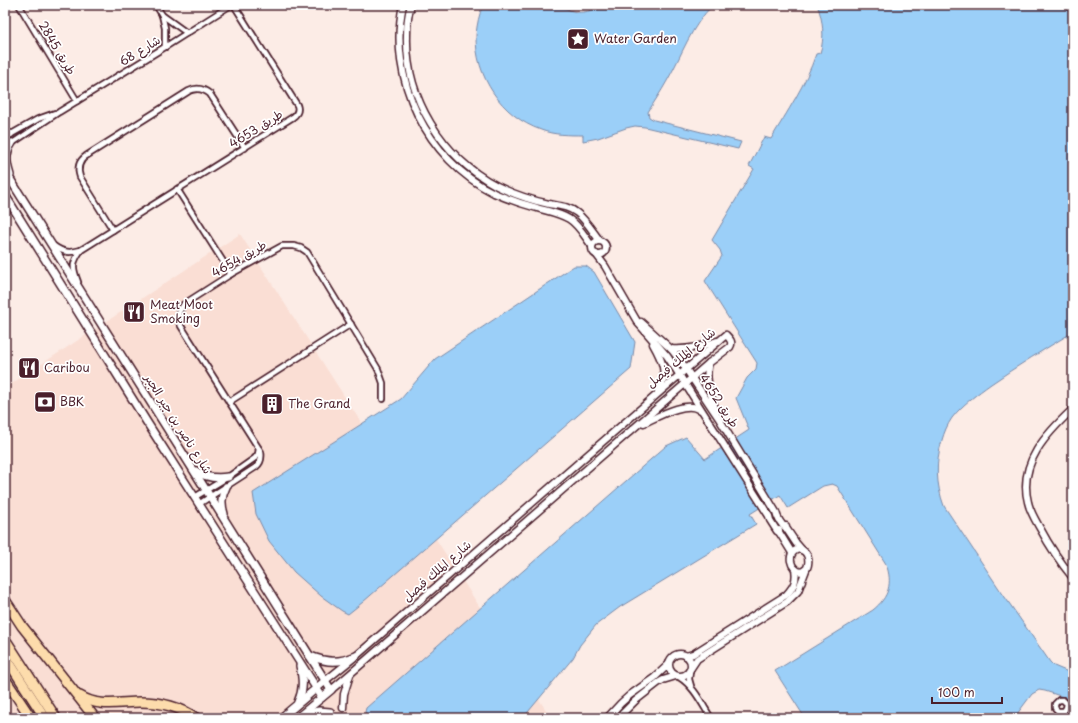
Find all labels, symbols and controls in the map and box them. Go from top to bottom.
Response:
street label: طريق 2845 [35,17,81,78]
place icon: Water Garden [565,26,591,52]
place label: Water Garden [594,29,677,47]
street label: شارع 68 [115,30,164,71]
street label: طريق 4653 [225,104,286,152]
street label: طريق 4654 [208,235,269,281]
place label: Meat Moot Smoking [150,295,213,327]
restaurant icon: Meat Moot Smoking [121,299,147,325]
street label: شارع الملك فيصل [642,323,720,392]
restaurant icon: Caribou [16,355,42,381]
place label: Caribou [44,358,90,376]
street label: شارع ناصر بن جبر الجبر [139,369,217,478]
street label: طريق 4652 [696,370,744,431]
bank icon: BBK [32,389,58,415]
building icon: The Grand [259,391,285,417]
place label: BBK [60,392,84,410]
place label: The Grand [288,394,351,412]
street label: شارع الملك فيصل [398,535,475,606]
scale bar [932,679,1002,705]
text: 100 m [938,683,975,701]

